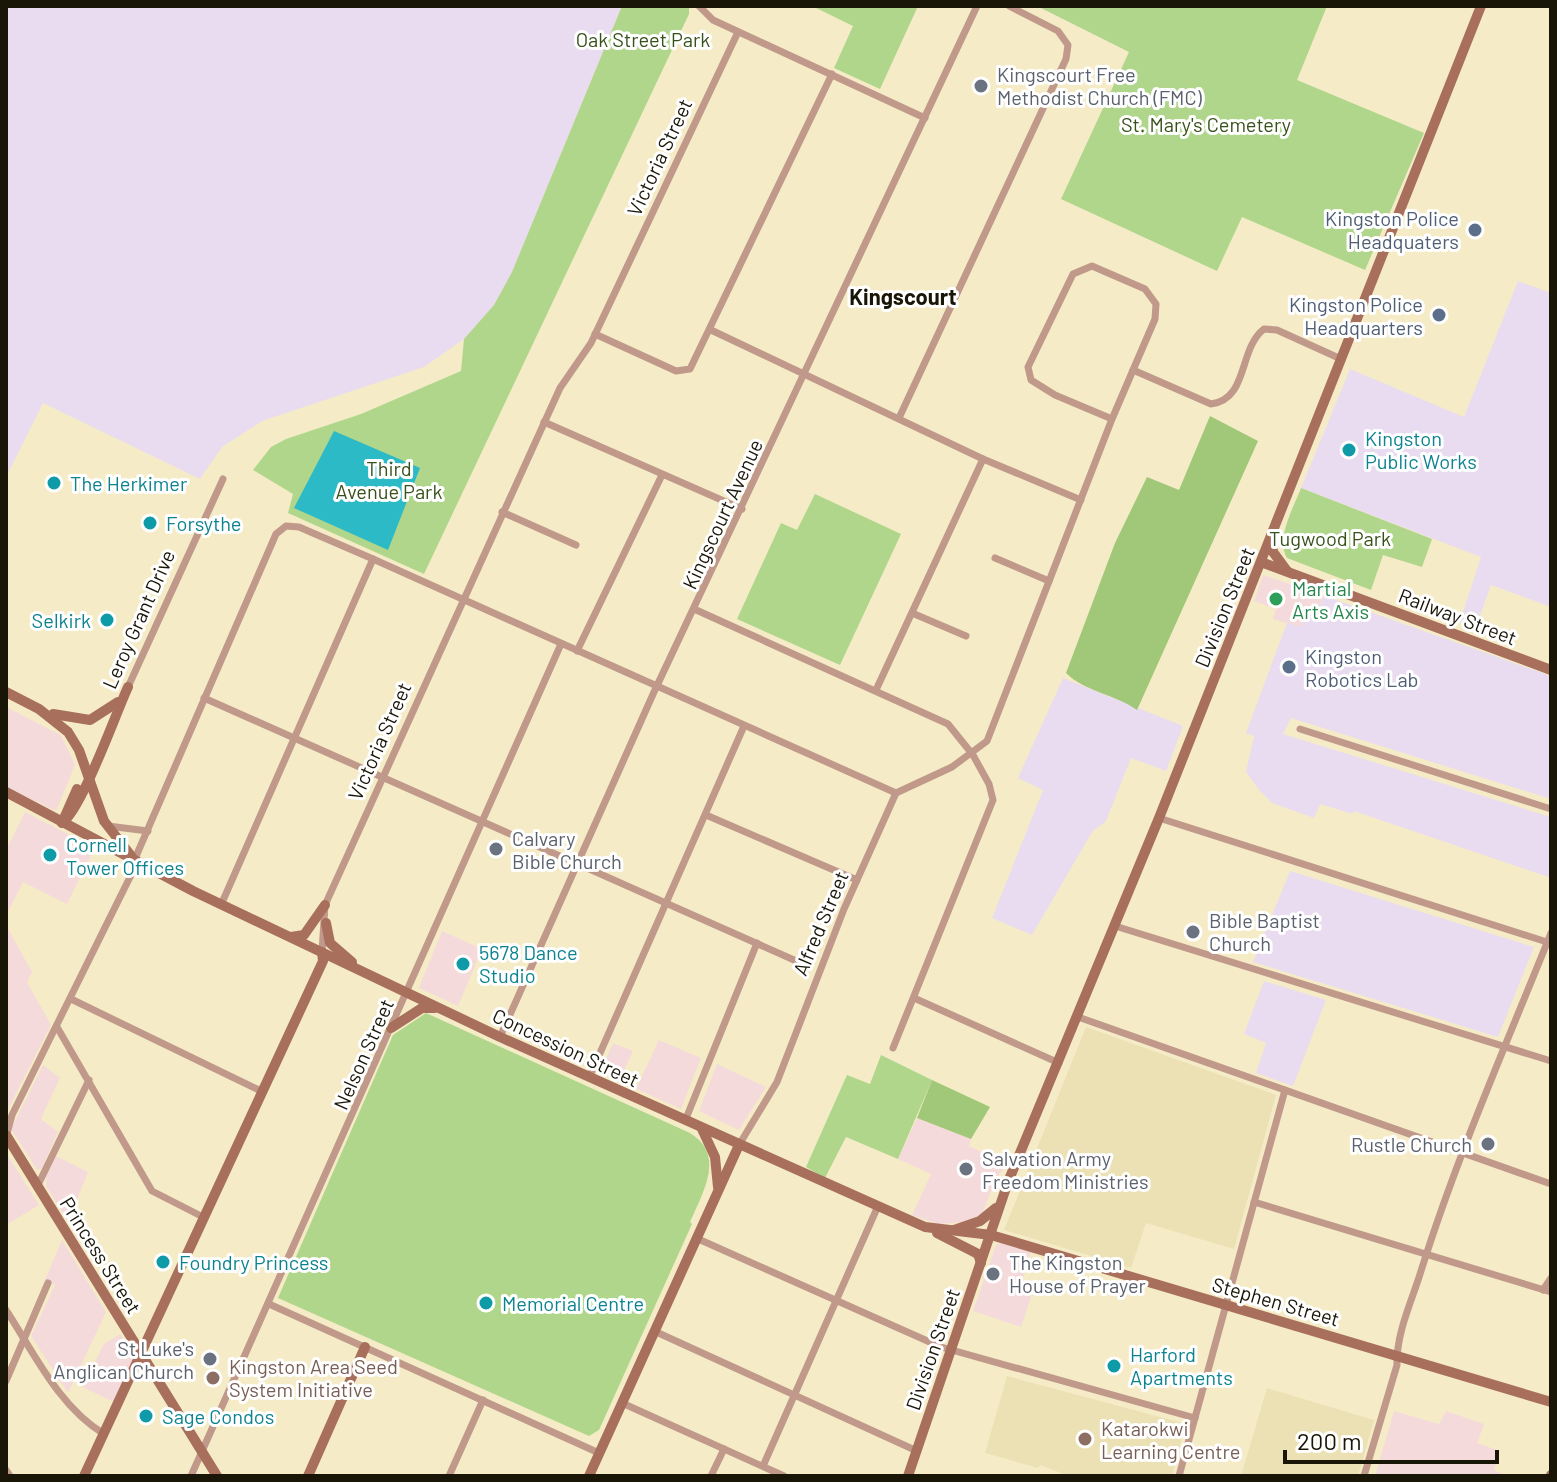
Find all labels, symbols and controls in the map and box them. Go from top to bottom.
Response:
park label: Oak Street Park [576,27,710,51]
place label: Kingscourt Free Methodist Church (FMC) [997,62,1203,109]
marker: Kingscourt Free Methodist Church (FMC) [972,77,990,95]
street label: Victoria Street [621,95,697,219]
park label: St. Mary's Cemetery [1121,112,1291,136]
place label: Kingston Police Headquaters [1325,206,1459,253]
marker: Kingston Police Headquaters [1466,221,1484,239]
district label: Kingscourt [849,283,957,309]
place label: Kingston Police Headquarters [1289,292,1423,339]
marker: Kingston Police Headquarters [1430,306,1448,324]
place label: Kingston Public Works [1365,426,1477,473]
street label: Kingscourt Avenue [677,435,767,593]
marker: Kingston Public Works [1340,441,1358,459]
park label: Third Avenue Park [336,456,442,503]
place label: The Herkimer [70,471,187,495]
marker: The Herkimer [45,474,63,492]
place label: Forsythe [166,511,241,535]
marker: Forsythe [141,514,159,532]
park label: Tugwood Park [1269,526,1391,550]
street label: Division Street [1189,544,1259,670]
street label: Leroy Grant Drive [97,546,179,692]
place label: Martial Arts Axis [1292,576,1369,623]
street label: Railway Street [1396,583,1520,649]
marker: Martial Arts Axis [1267,590,1285,608]
place label: Selkirk [32,608,91,632]
marker: Selkirk [98,611,116,629]
place label: Kingston Robotics Lab [1305,644,1419,691]
marker: Kingston Robotics Lab [1280,658,1298,676]
street label: Victoria Street [342,678,416,804]
place label: Calvary Bible Church [512,826,622,873]
place label: Cornell Tower Offices [66,832,184,879]
marker: Calvary Bible Church [487,840,505,858]
marker: Cornell Tower Offices [41,846,59,864]
street label: Alfred Street [787,867,853,979]
place label: Bible Baptist Church [1209,908,1320,955]
marker: Bible Baptist Church [1184,923,1202,941]
place label: 5678 Dance Studio [479,940,578,987]
marker: 5678 Dance Studio [454,955,472,973]
street label: Nelson Street [328,995,398,1113]
street label: Concession Street [489,1003,643,1091]
place label: Rustle Church [1351,1132,1472,1156]
marker: Rustle Church [1479,1135,1497,1153]
place label: Salvation Army Freedom Ministries [982,1146,1149,1193]
marker: Salvation Army Freedom Ministries [957,1160,975,1178]
street label: Princess Street [56,1192,146,1318]
place label: Foundry Princess [179,1250,328,1274]
place label: The Kingston House of Prayer [1009,1250,1146,1297]
marker: Foundry Princess [154,1253,172,1271]
marker: The Kingston House of Prayer [984,1265,1002,1283]
street label: Stephen Street [1210,1271,1342,1331]
street label: Division Street [900,1285,964,1413]
place label: Memorial Centre [502,1291,644,1315]
marker: Memorial Centre [477,1294,495,1312]
place label: St Luke's Anglican Church [53,1336,194,1383]
place label: Harford Apartments [1130,1342,1233,1389]
marker: St Luke's Anglican Church [201,1350,219,1368]
place label: Kingston Area Seed System Initiative [229,1354,398,1401]
marker: Harford Apartments [1105,1357,1123,1375]
marker: Kingston Area Seed System Initiative [204,1369,222,1387]
place label: Sage Condos [162,1404,274,1428]
marker: Sage Condos [137,1407,155,1425]
scale bar [1285,1414,1497,1464]
place label: Katarokwi Learning Centre [1101,1416,1240,1463]
text: 200 m [1297,1426,1362,1455]
marker: Katarokwi Learning Centre [1076,1430,1094,1448]

